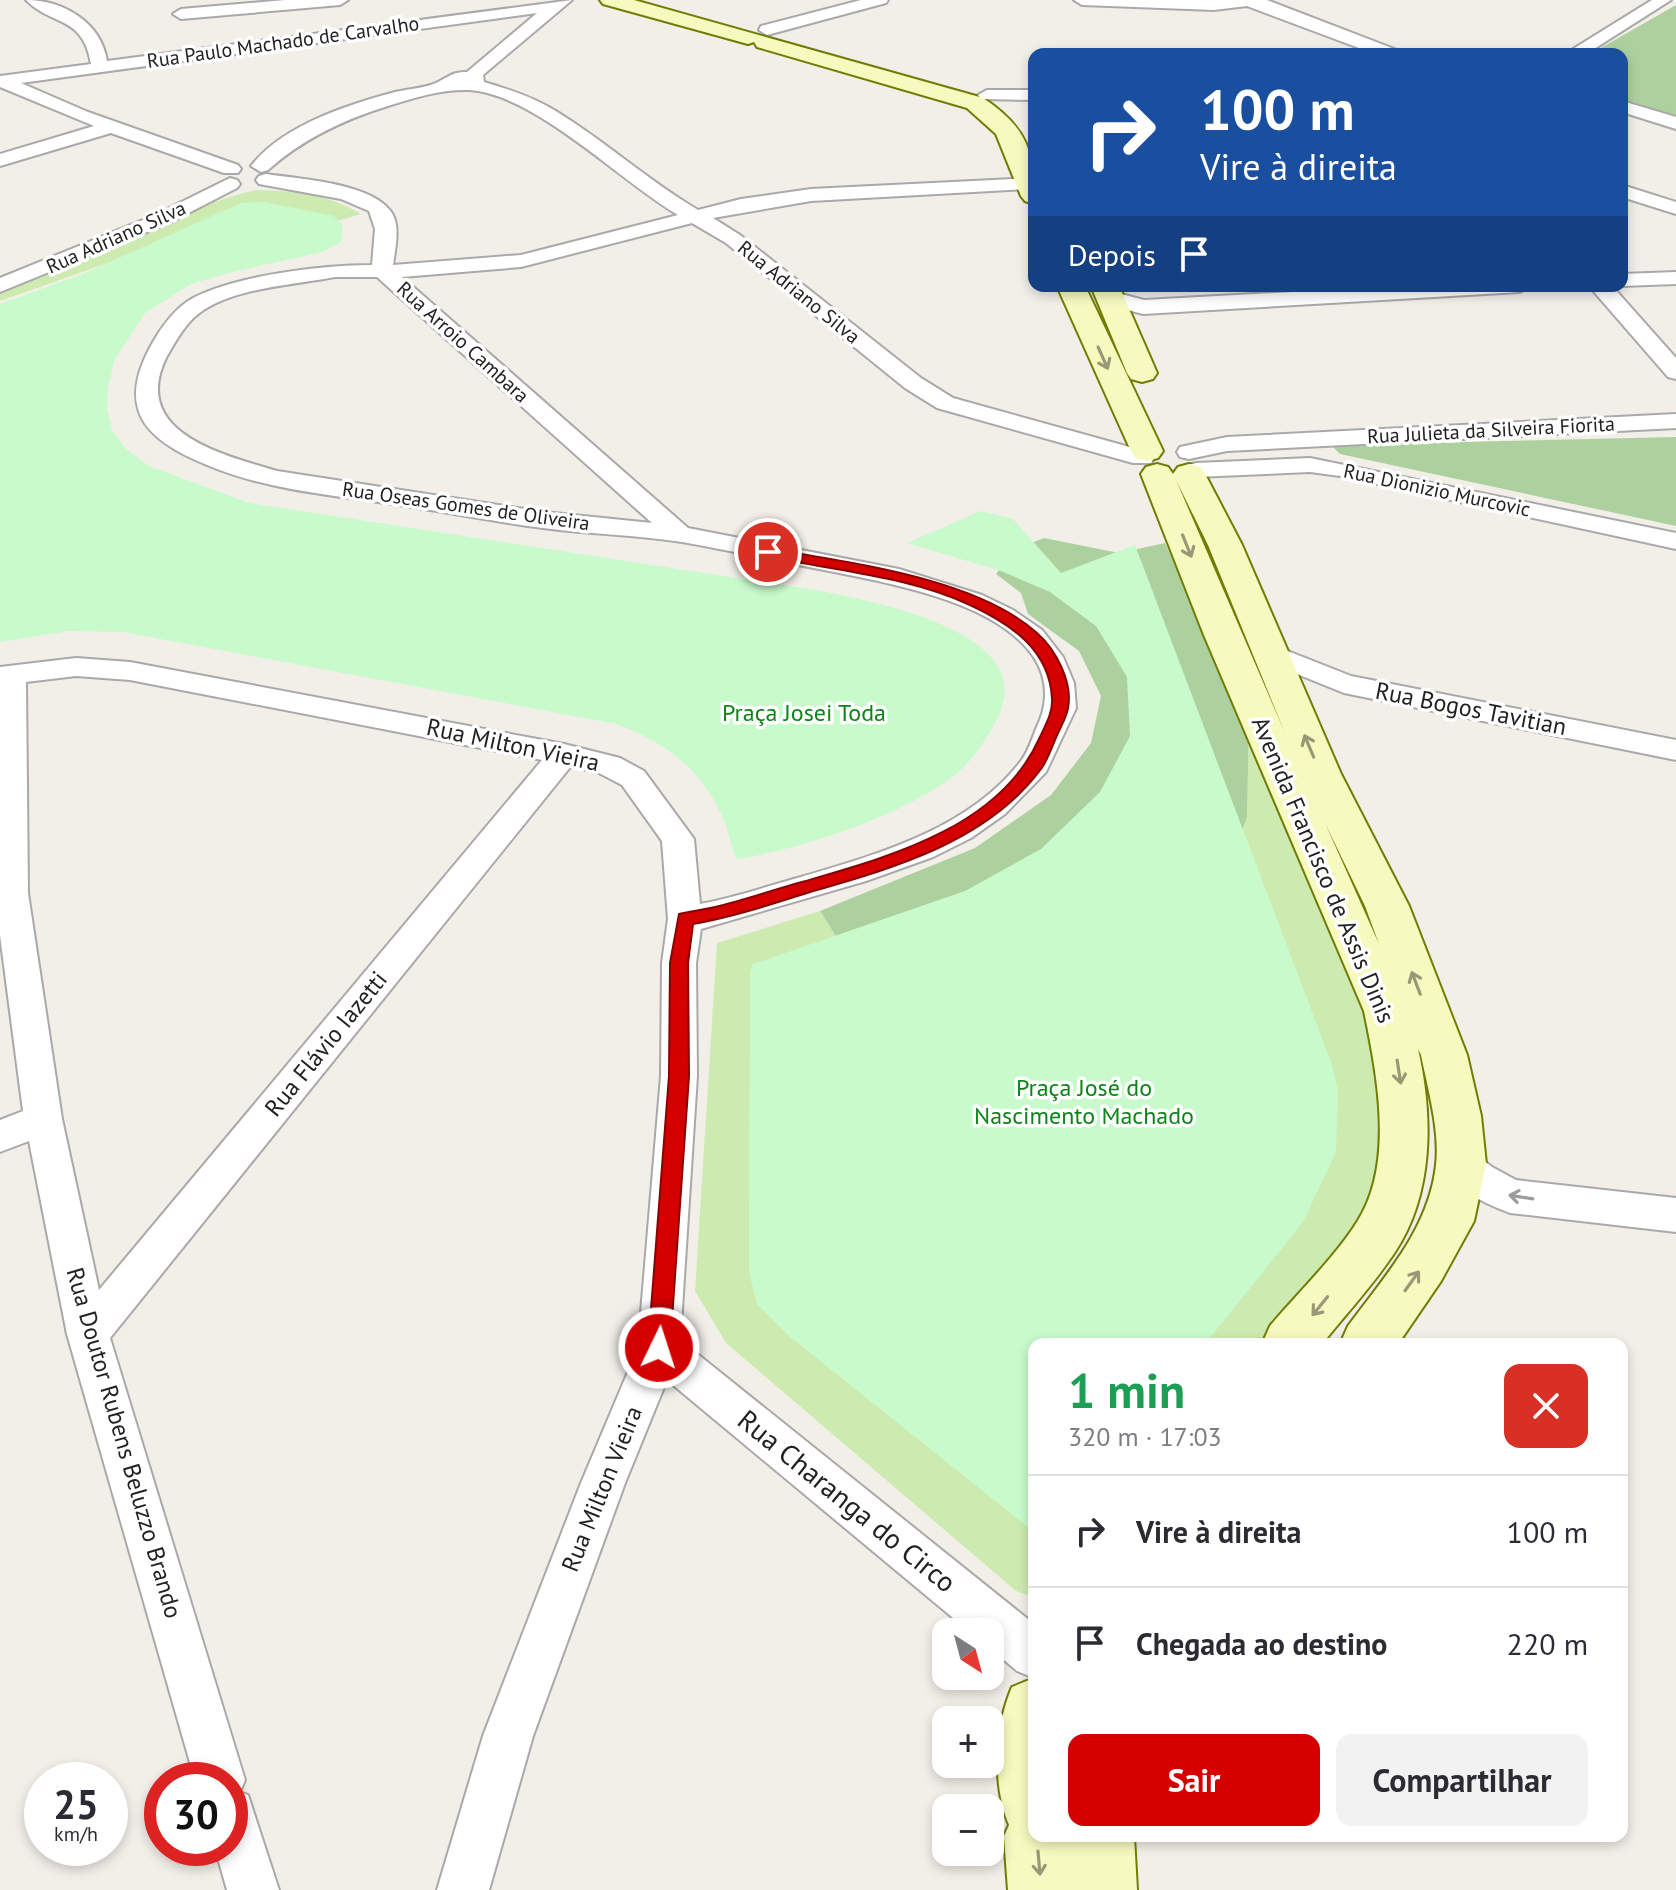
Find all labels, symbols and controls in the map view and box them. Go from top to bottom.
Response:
street label: Rua Paulo Machado de Carvalho [145,10,421,74]
text: 100 m [1200,73,1355,145]
icon: right [1068,80,1172,184]
text: Vire à direita [1200,143,1397,190]
street label: Rua Adriano Silva [42,195,190,279]
icon: arrive [1172,232,1216,276]
street label: Rua Adriano Silva [733,235,865,349]
text: Depois [1068,235,1156,274]
street label: Rua Arroio Cambara [391,276,535,408]
one-way arrow [1096,345,1111,369]
street label: Rua Julieta da Silveira Fiorita [1367,411,1615,449]
street label: Rua Dionizio Murcovic [1341,458,1533,522]
street label: Rua Oseas Gomes de Oliveira [341,476,591,536]
pin [734,518,802,586]
icon: arrive [746,530,790,574]
one-way arrow [1180,534,1195,558]
street label: Rua Bogos Tavitian [1373,675,1569,742]
park label: Praça Josei Toda [722,697,886,728]
street label: Rua Milton Vieira [424,711,602,778]
street label: Avenida Francisco de Assis Dinis [1245,712,1402,1028]
one-way arrow [1301,734,1316,759]
street label: Rua Flávio Iazetti [258,965,394,1123]
one-way arrow [1408,971,1422,996]
one-way arrow [1392,1059,1407,1084]
park label: Praça José do Nascimento Machado [974,1072,1194,1131]
one-way arrow [1508,1189,1534,1204]
street label: Rua Doutor Rubens Beluzzo Brando [60,1264,189,1622]
one-way arrow [1404,1270,1420,1292]
one-way arrow [1311,1296,1329,1316]
position arrow [617,1306,701,1390]
text: 1 min [1068,1359,1185,1421]
button: close [1504,1364,1588,1448]
street label: Rua Milton Vieira [554,1401,649,1576]
street label: Rua Charanga do Circo [730,1401,964,1600]
text: 320 m · 17:03 [1068,1420,1222,1453]
icon: right [1068,1509,1112,1553]
text: Vire à direita [1136,1512,1301,1551]
text: 100 m [1507,1512,1588,1551]
north arrow [932,1618,1004,1690]
map controls [932,1618,1004,1866]
icon: arrive [1068,1621,1112,1665]
text: Chegada ao destino [1136,1624,1387,1663]
text: 220 m [1507,1624,1588,1663]
button: + [932,1706,1004,1778]
button: Sair [1068,1734,1320,1826]
button: Compartilhar [1336,1734,1588,1826]
speed limit sign: 30 [144,1762,248,1866]
text: 25 [53,1778,99,1830]
button: − [932,1794,1004,1866]
text: km/h [54,1821,98,1847]
one-way arrow [1032,1849,1047,1876]

